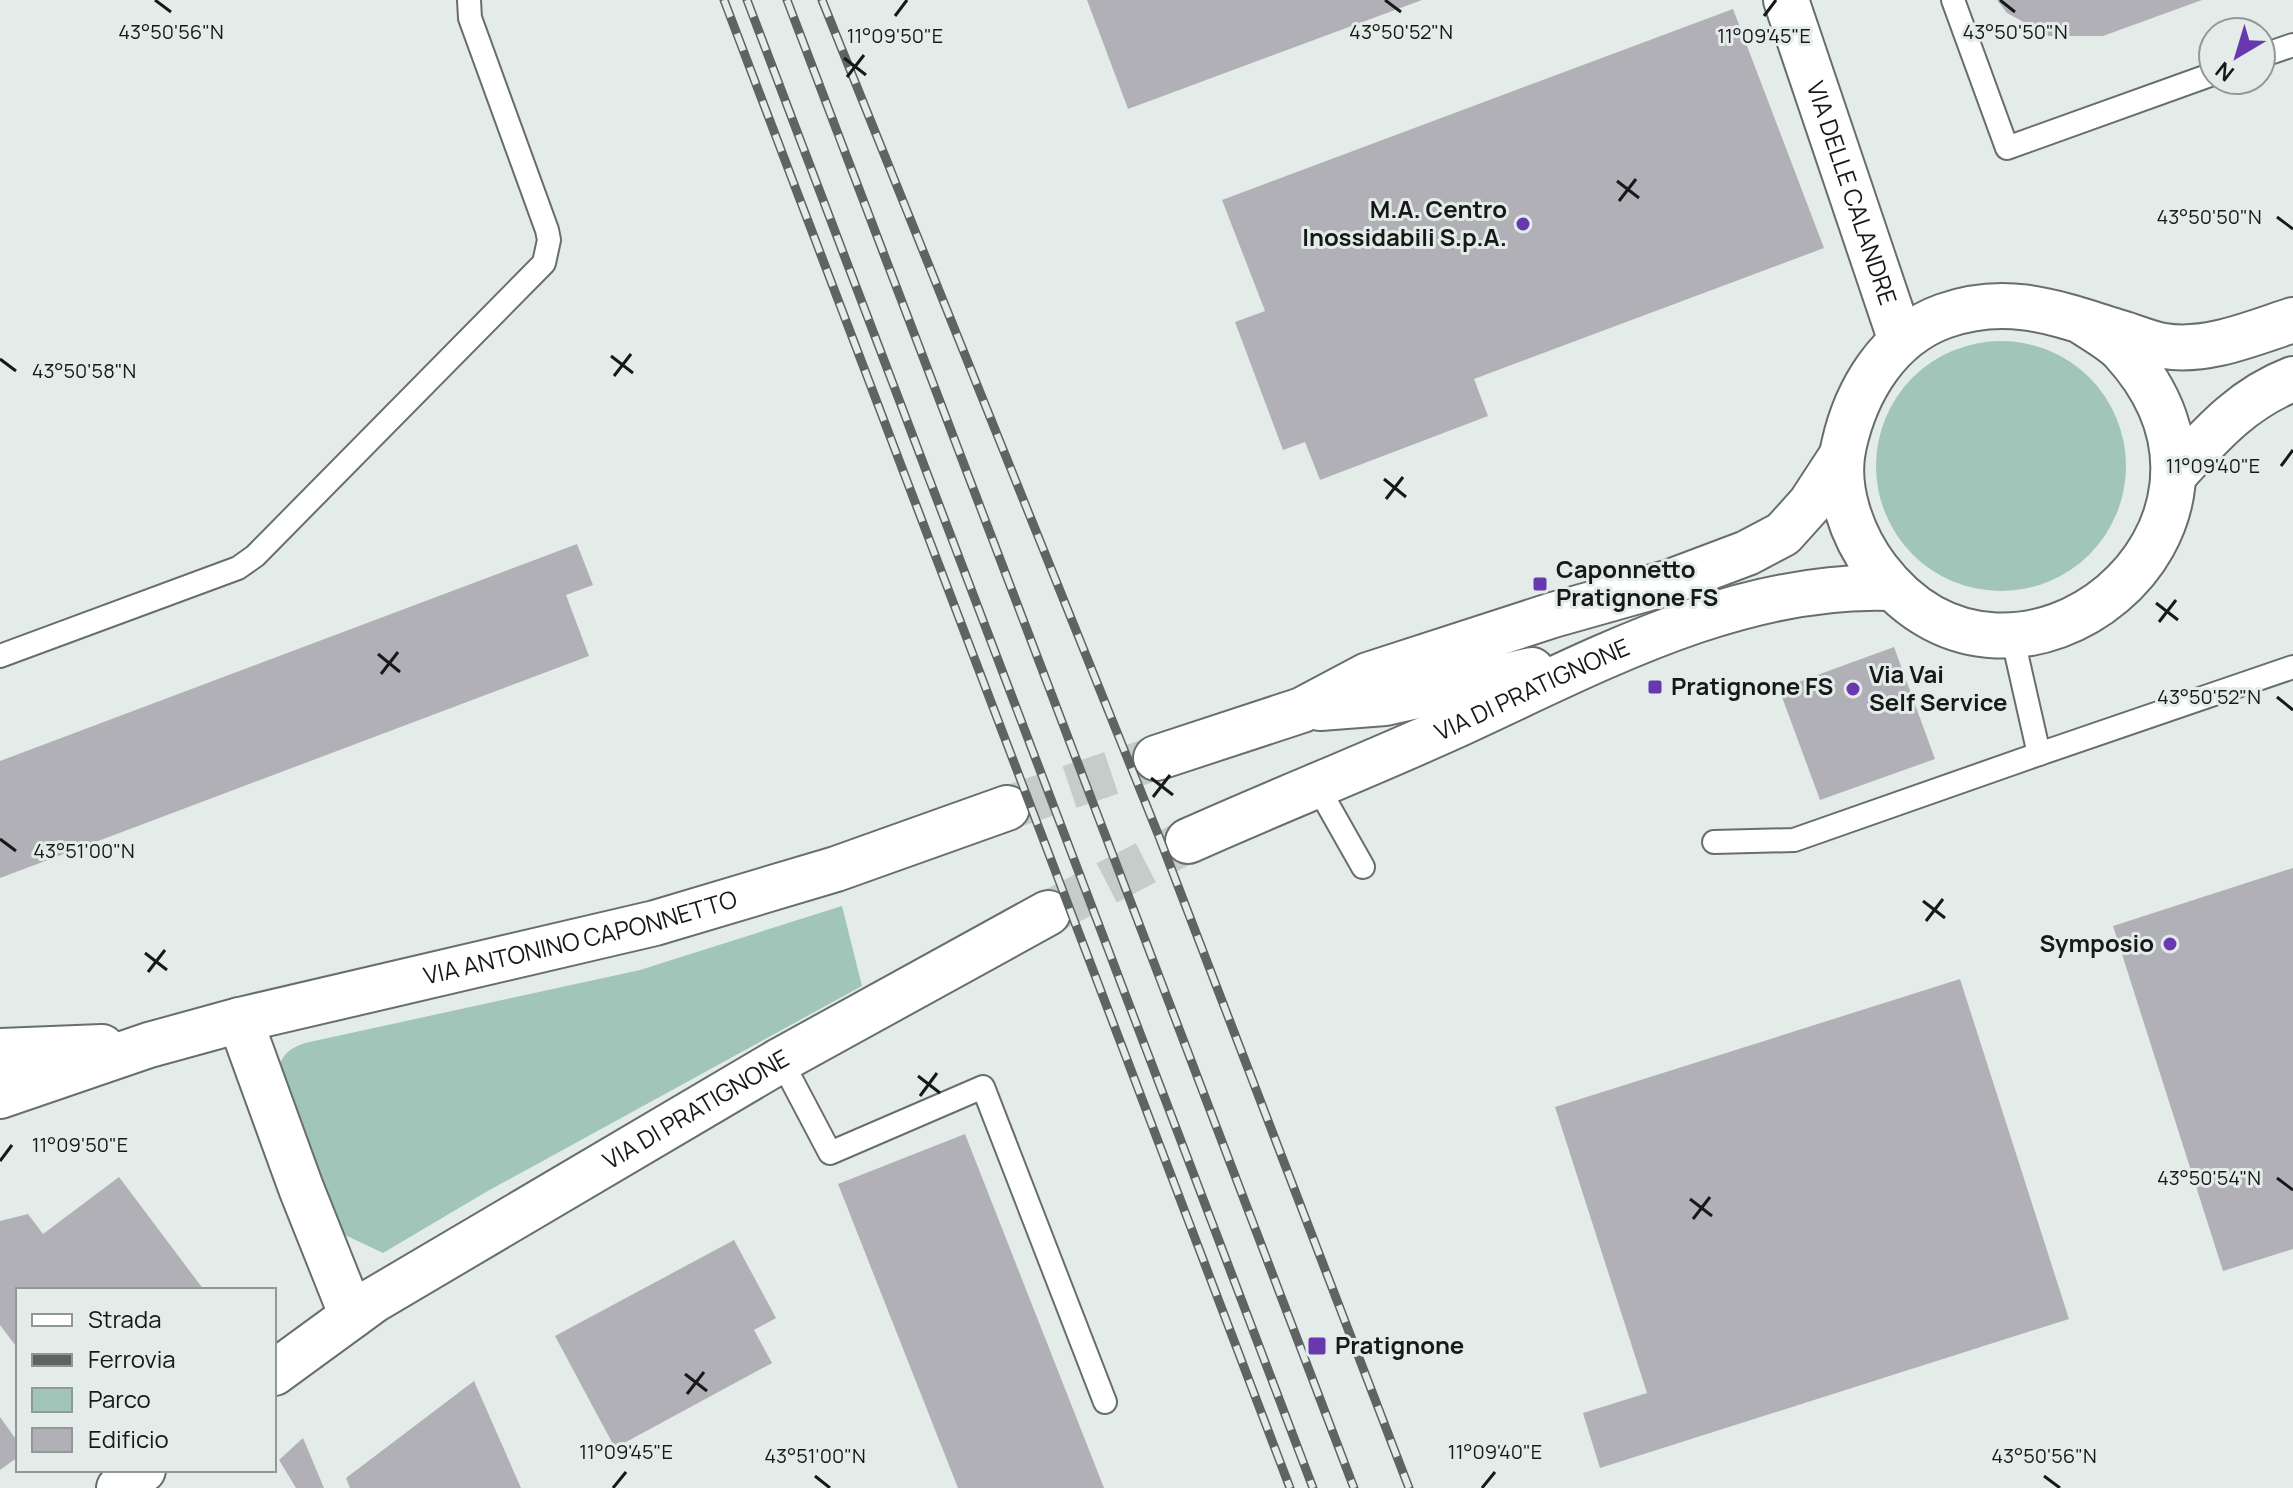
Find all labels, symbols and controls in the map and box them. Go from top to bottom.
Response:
north arrow [2197,16,2277,96]
text: 43°50'56"N [118,18,224,45]
text: 43°50'52"N [1349,18,1453,45]
text: 43°50'50"N [1962,18,2068,45]
text: 11°09'50"E [847,22,943,49]
text: 11°09'45"E [1717,22,1811,49]
text: N [2209,55,2240,88]
street label: VIA DELLE CALANDRE [1800,77,1906,309]
place label: M.A. Centro Inossidabili S.p.A. [1302,192,1507,253]
text: 43°50'50"N [2156,203,2262,230]
marker: M.A. Centro Inossidabili S.p.A. [1514,215,1532,233]
text: 43°50'58"N [32,357,136,384]
text: 11°09'40"E [2166,452,2260,479]
place label: Caponnetto Pratignone FS [1556,552,1718,613]
marker: Caponnetto Pratignone FS [1531,575,1549,593]
street label: VIA DI PRATIGNONE [1429,630,1634,748]
place label: Via Vai Self Service [1869,657,2008,718]
place label: Pratignone FS [1671,669,1833,702]
marker: Pratignone FS [1646,678,1664,696]
marker: Via Vai Self Service [1844,680,1862,698]
text: 43°50'52"N [2157,683,2261,710]
text: 43°51'00"N [33,837,135,864]
street label: VIA ANTONINO CAPONNETTO [420,881,741,992]
place label: Symposio [2040,926,2154,959]
marker: Symposio [2161,935,2179,953]
street label: VIA DI PRATIGNONE [596,1041,794,1176]
text: 11°09'50"E [32,1131,128,1158]
text: 43°50'54"N [2157,1164,2261,1191]
legend [16,1288,276,1472]
text: Strada [88,1302,161,1335]
place label: Pratignone [1335,1328,1464,1361]
marker: Pratignone [1306,1335,1328,1357]
text: Ferrovia [88,1342,176,1375]
text: Parco [88,1382,151,1415]
text: Edificio [88,1422,169,1455]
text: 11°09'45"E [579,1438,673,1465]
text: 11°09'40"E [1448,1438,1542,1465]
text: 43°51'00"N [764,1442,866,1469]
text: 43°50'56"N [1991,1442,2097,1469]

